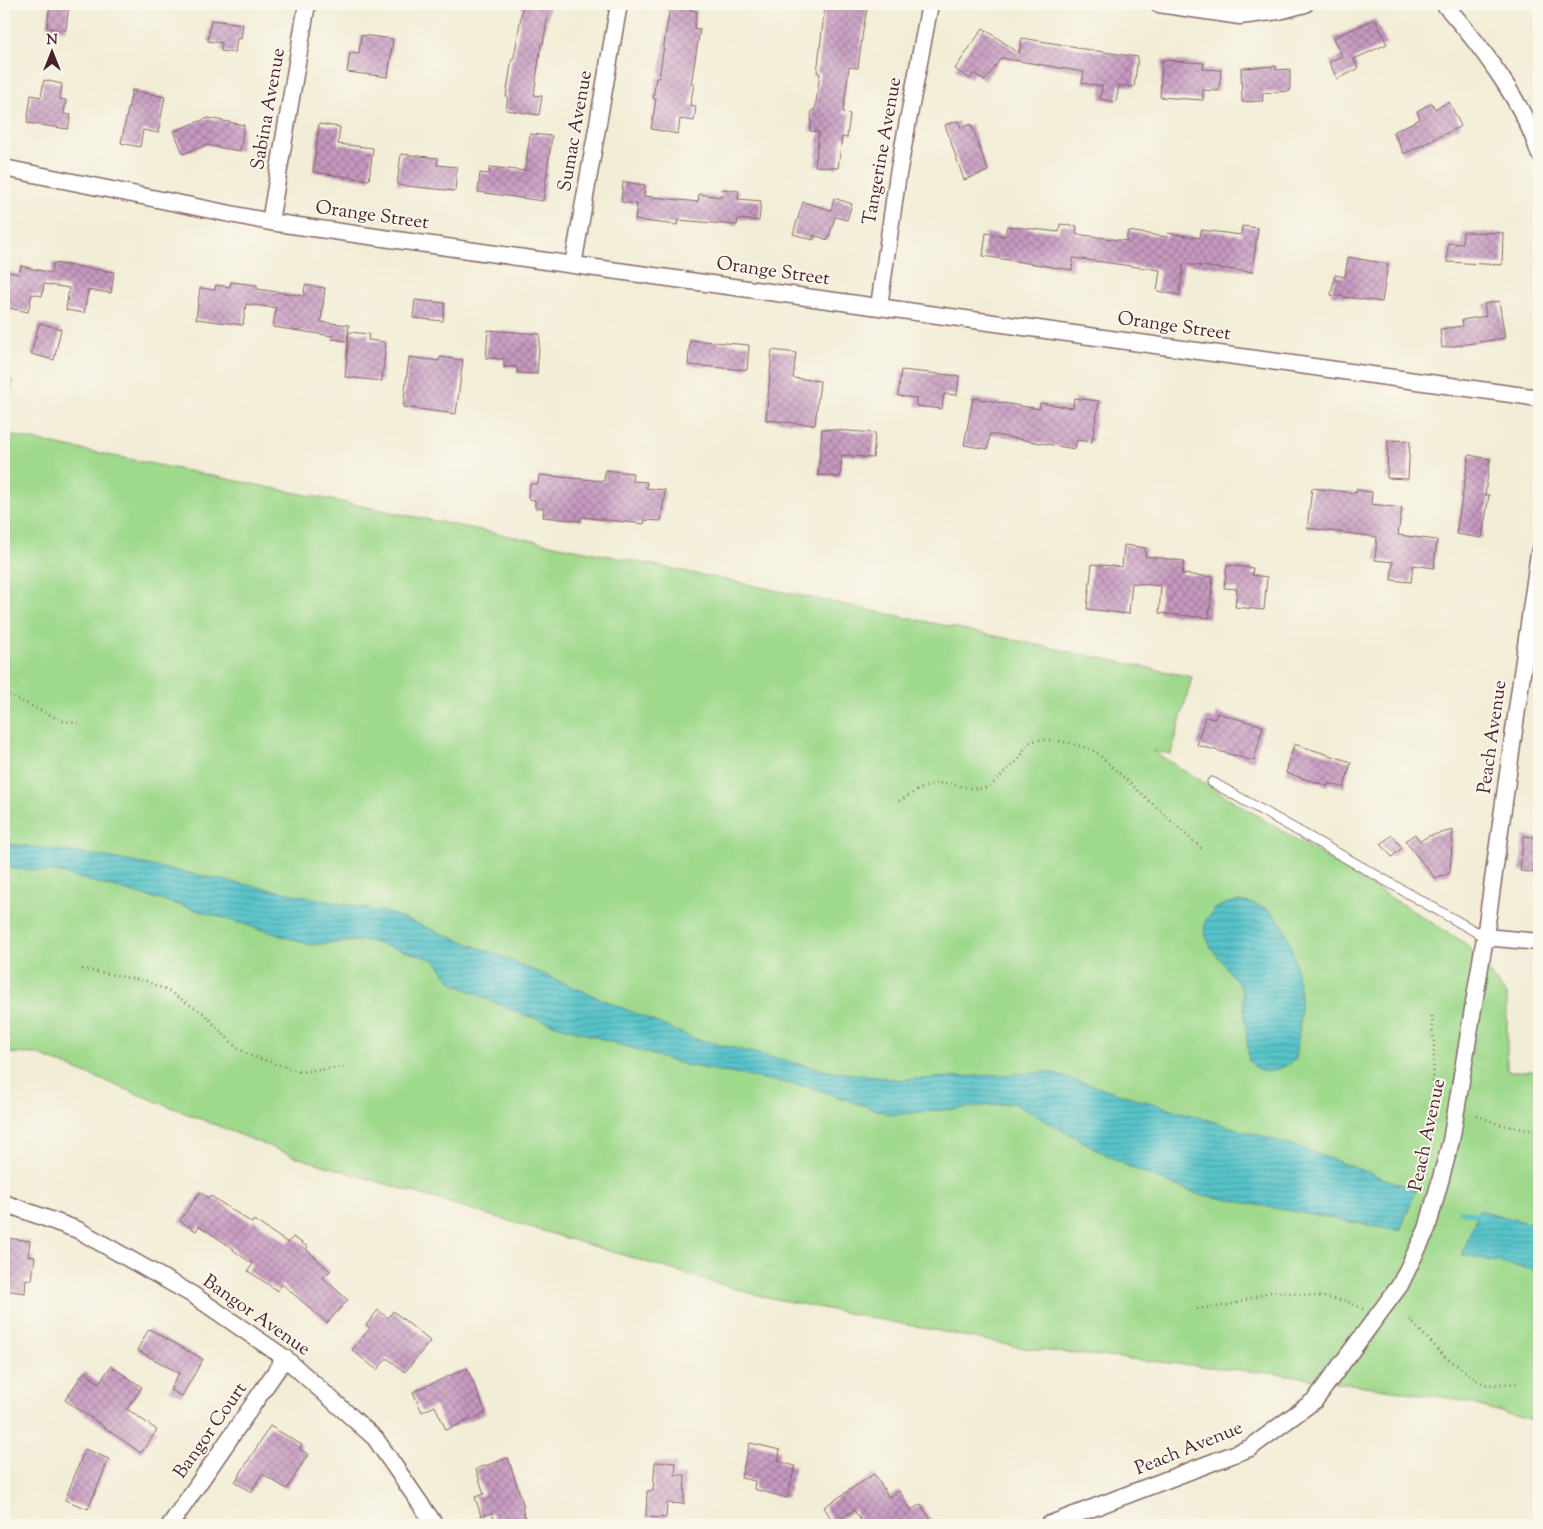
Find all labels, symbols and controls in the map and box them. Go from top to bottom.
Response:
north arrow [28,28,78,78]
text: N [46,31,58,51]
street label: Sabina Avenue [245,46,293,172]
street label: Sumac Avenue [552,68,600,194]
street label: Tangerine Avenue [857,75,909,227]
street label: Orange Street [314,195,431,237]
street label: Orange Street [715,251,832,293]
street label: Orange Street [1116,306,1233,348]
street label: Peach Avenue [1472,678,1514,796]
street label: Peach Avenue [1403,1076,1453,1194]
street label: Bangor Avenue [197,1269,315,1363]
street label: Bangor Court [168,1377,255,1485]
street label: Peach Avenue [1131,1415,1247,1483]

